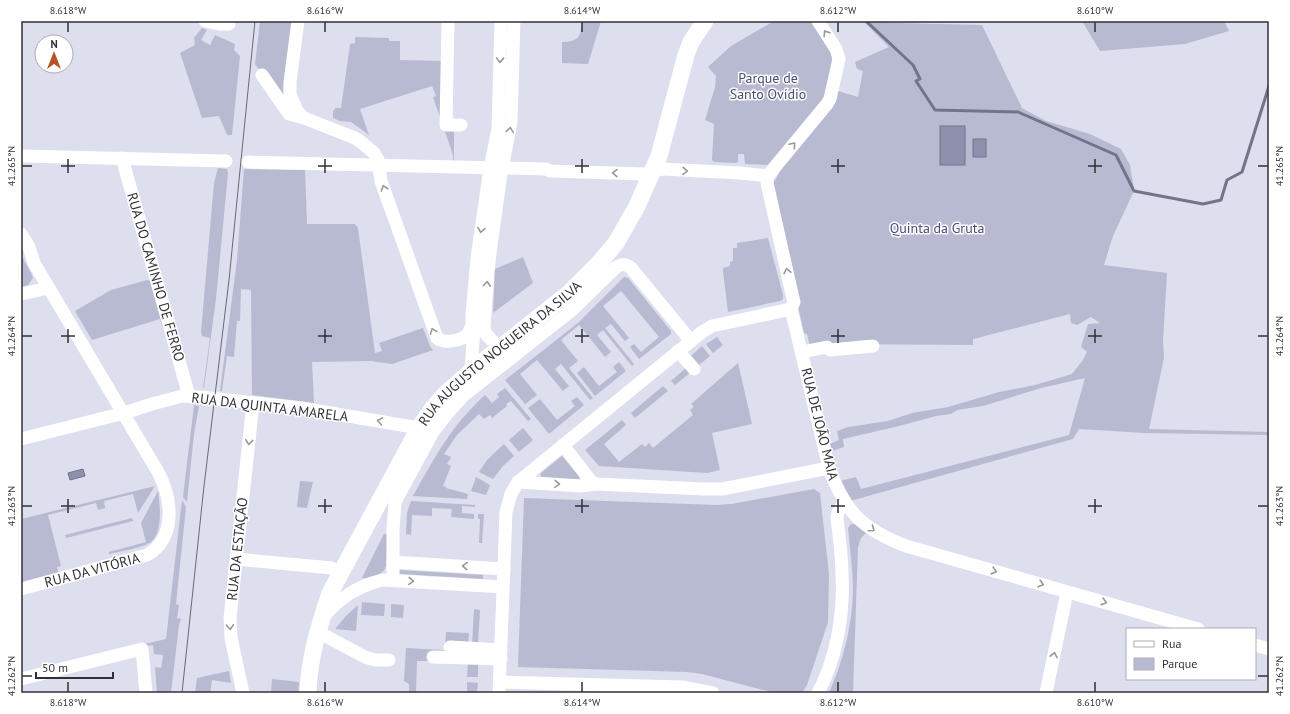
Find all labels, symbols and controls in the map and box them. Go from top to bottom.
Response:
text: 8.618°W [50,4,87,17]
text: 8.616°W [307,4,344,17]
text: 8.614°W [564,4,601,17]
text: 8.612°W [820,4,857,17]
text: 8.610°W [1077,4,1114,17]
one-way arrow [823,31,830,38]
north arrow [34,34,74,74]
text: N [50,37,58,51]
one-way arrow [496,57,504,63]
park label: Parque de Santo Ovídio [730,69,806,103]
one-way arrow [505,127,514,133]
one-way arrow [788,143,795,150]
text: 41.265°N [5,146,18,186]
text: 41.265°N [1273,146,1286,186]
one-way arrow [682,166,688,175]
one-way arrow [612,169,618,177]
one-way arrow [380,185,389,192]
street label: RUA DO CAMINHO DE FERRO [123,190,189,364]
park label: Quinta da Gruta [890,219,984,237]
one-way arrow [477,227,486,233]
one-way arrow [783,268,791,274]
street label: RUA AUGUSTO NOGUEIRA DA SILVA [414,276,586,429]
one-way arrow [482,281,491,287]
text: 41.264°N [5,316,18,356]
text: 41.264°N [1273,316,1286,356]
one-way arrow [430,327,438,334]
street label: RUA DE JOÃO MAIA [797,366,843,483]
street label: RUA DA QUINTA AMARELA [191,388,350,426]
one-way arrow [377,418,383,426]
one-way arrow [244,439,253,445]
one-way arrow [554,480,560,489]
text: 41.263°N [5,486,18,526]
text: 41.263°N [1273,486,1286,526]
street label: RUA DA ESTAÇÃO [223,497,251,601]
one-way arrow [868,524,875,532]
street label: RUA DA VITÓRIA [42,548,142,591]
one-way arrow [462,562,468,571]
one-way arrow [990,566,997,575]
one-way arrow [408,577,414,586]
one-way arrow [1037,579,1044,588]
one-way arrow [1100,597,1107,606]
one-way arrow [226,624,234,630]
legend [1126,628,1256,680]
text: Rua [1162,636,1181,651]
one-way arrow [1049,652,1057,658]
scale bar [36,654,113,680]
text: 41.262°N [5,656,18,696]
text: Parque [1162,656,1197,671]
text: 41.262°N [1273,656,1286,696]
text: 50 m [42,660,68,675]
text: 8.618°W [50,696,87,709]
text: 8.616°W [307,696,344,709]
text: 8.614°W [564,696,601,709]
text: 8.612°W [820,696,857,709]
text: 8.610°W [1077,696,1114,709]

